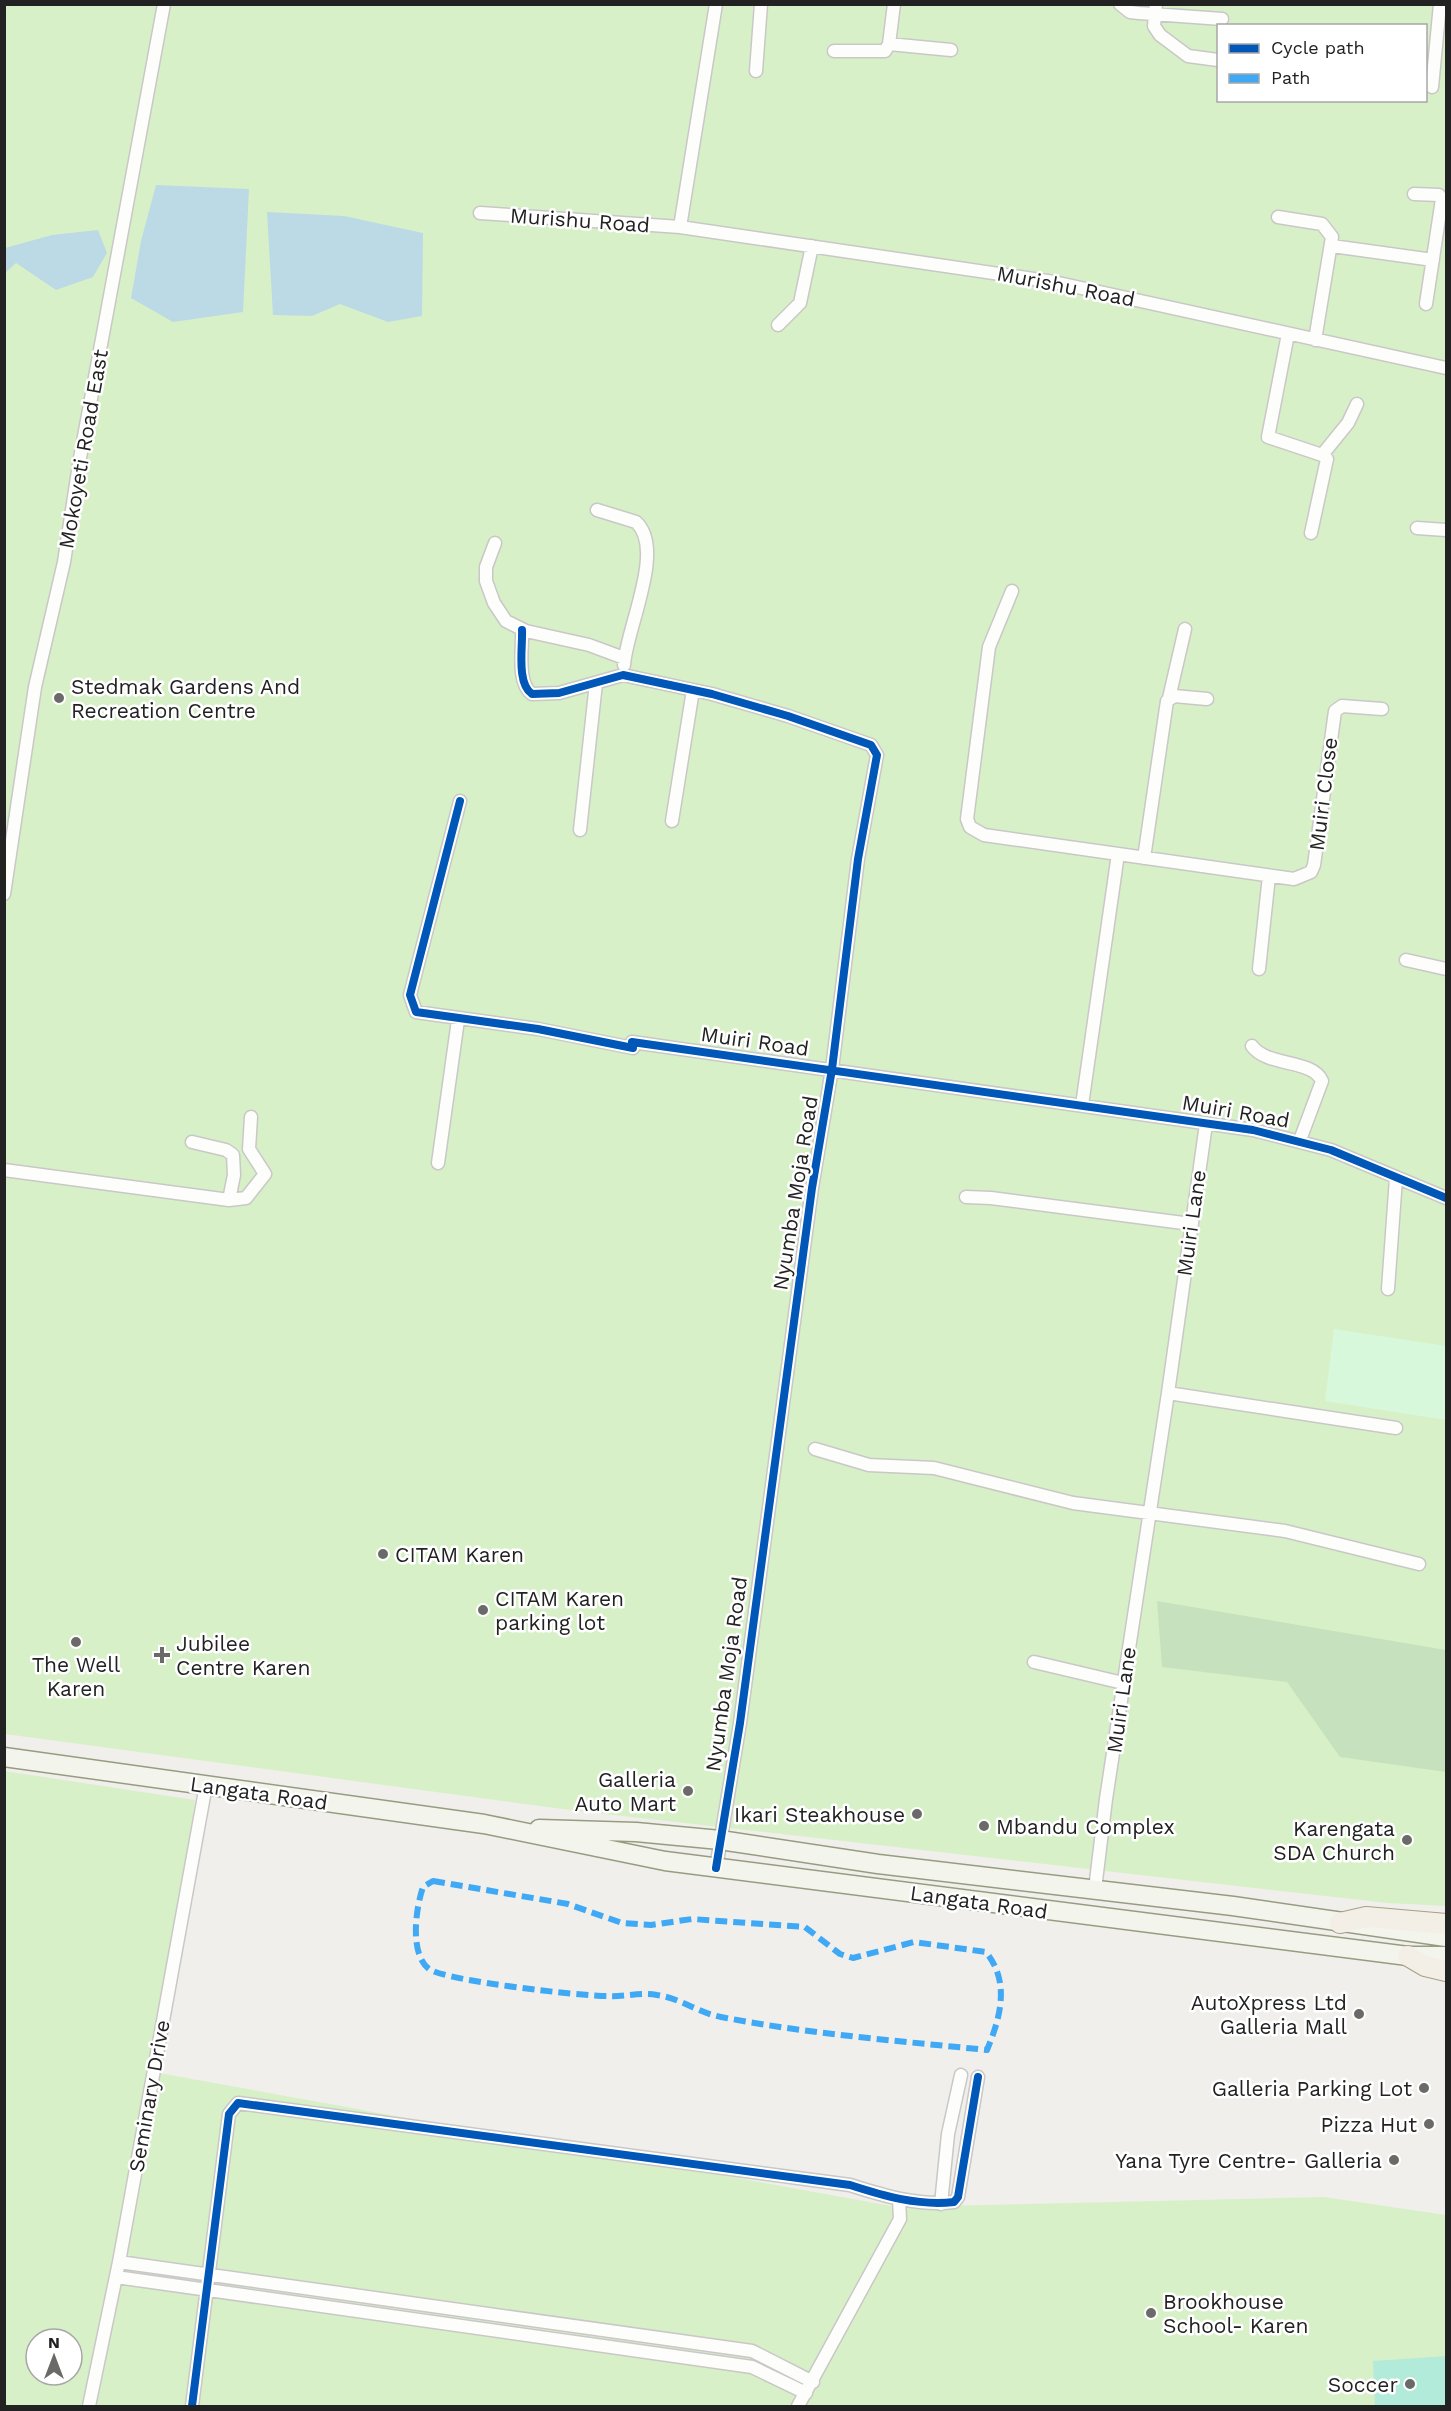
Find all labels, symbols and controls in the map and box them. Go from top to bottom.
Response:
legend [1217,24,1427,102]
text: Cycle path [1271,37,1365,58]
text: Path [1271,67,1311,88]
street label: Murishu Road [509,203,651,237]
street label: Murishu Road [995,260,1137,312]
street label: Mokoyeti Road East [53,347,113,551]
place label: Stedmak Gardens And Recreation Centre [71,674,300,723]
marker: Stedmak Gardens And Recreation Centre [52,691,66,705]
street label: Muiri Close [1304,736,1342,852]
street label: Muiri Road [699,1021,811,1061]
street label: Muiri Road [1180,1089,1292,1133]
street label: Nyumba Moja Road [767,1094,823,1292]
street label: Muiri Lane [1171,1168,1211,1278]
place label: CITAM Karen [395,1542,524,1567]
marker: CITAM Karen [376,1547,390,1561]
street label: Nyumba Moja Road [700,1575,752,1773]
place label: CITAM Karen parking lot [495,1586,624,1635]
marker: CITAM Karen parking lot [476,1603,490,1617]
place label: Jubilee Centre Karen [176,1631,310,1680]
marker: The Well Karen [69,1635,83,1649]
street label: Muiri Lane [1101,1645,1141,1755]
marker: Jubilee Centre Karen [153,1646,171,1664]
place label: The Well Karen [32,1652,121,1701]
place label: Galleria Auto Mart [574,1767,676,1816]
street label: Langata Road [189,1771,329,1815]
marker: Galleria Auto Mart [681,1784,695,1798]
place label: Ikari Steakhouse [734,1802,905,1827]
marker: Ikari Steakhouse [910,1807,924,1821]
place label: Mbandu Complex [996,1814,1175,1839]
place label: Karengata SDA Church [1273,1816,1395,1865]
marker: Mbandu Complex [977,1819,991,1833]
marker: Karengata SDA Church [1400,1833,1414,1847]
street label: Langata Road [909,1880,1049,1924]
place label: AutoXpress Ltd Galleria Mall [1191,1990,1348,2039]
marker: AutoXpress Ltd Galleria Mall [1352,2007,1366,2021]
street label: Seminary Drive [123,2018,175,2174]
place label: Galleria Parking Lot [1212,2076,1412,2101]
marker: Galleria Parking Lot [1417,2081,1431,2095]
place label: Pizza Hut [1321,2112,1417,2137]
marker: Pizza Hut [1422,2117,1436,2131]
place label: Yana Tyre Centre- Galleria [1115,2148,1382,2173]
marker: Yana Tyre Centre- Galleria [1387,2153,1401,2167]
place label: Brookhouse School- Karen [1163,2289,1309,2338]
marker: Brookhouse School- Karen [1144,2306,1158,2320]
north arrow [24,2327,84,2387]
text: N [48,2333,60,2352]
place label: Soccer [1328,2372,1398,2397]
marker: Soccer [1403,2377,1417,2391]

